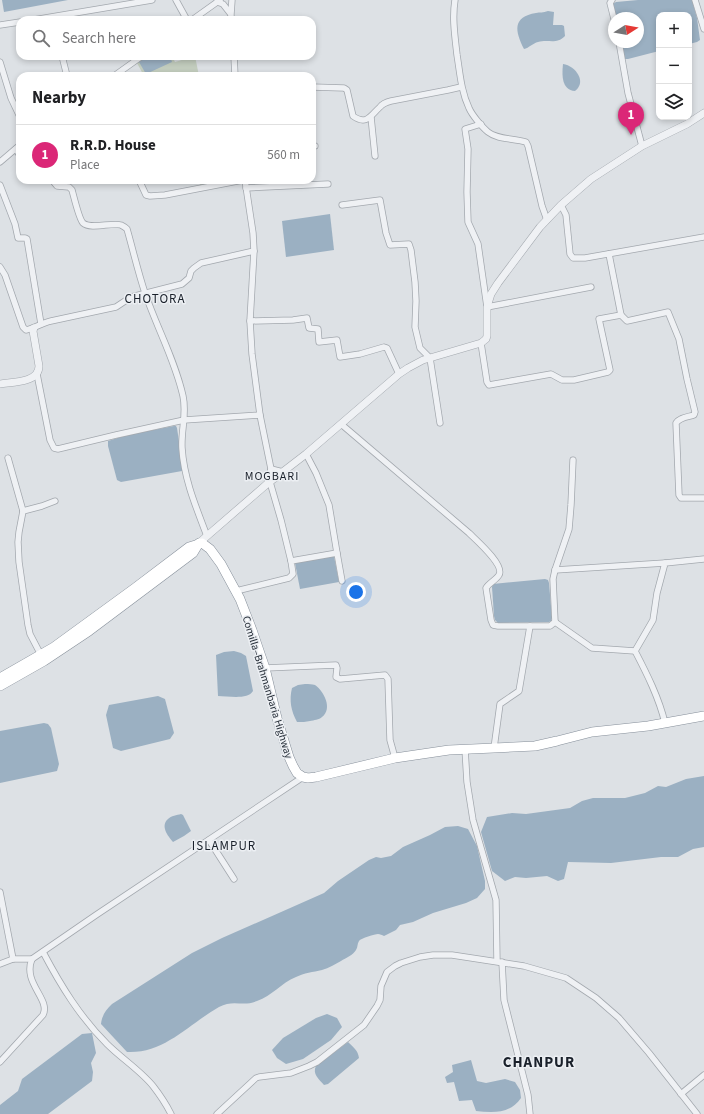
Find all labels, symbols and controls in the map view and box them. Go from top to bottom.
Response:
north arrow [608,12,644,48]
map controls [656,12,692,120]
button: + [656,12,692,48]
search box [16,16,316,60]
icon: search [30,27,52,49]
text: Search here [62,28,136,49]
button: − [656,48,692,84]
button: layers [656,84,692,120]
text: Nearby [32,86,86,110]
pin: 1 [618,102,644,135]
text: R.R.D. House [70,135,156,156]
text: 1 [42,146,48,164]
text: 560 m [267,146,300,164]
text: Place [70,156,99,174]
district label: CHOTORA [125,290,185,308]
district label: MOGBARI [245,468,299,485]
your location [346,582,366,602]
street label: Comilla–Brahmanbaria Highway [239,614,296,760]
district label: ISLAMPUR [192,837,256,855]
district label: CHANPUR [503,1052,575,1073]

